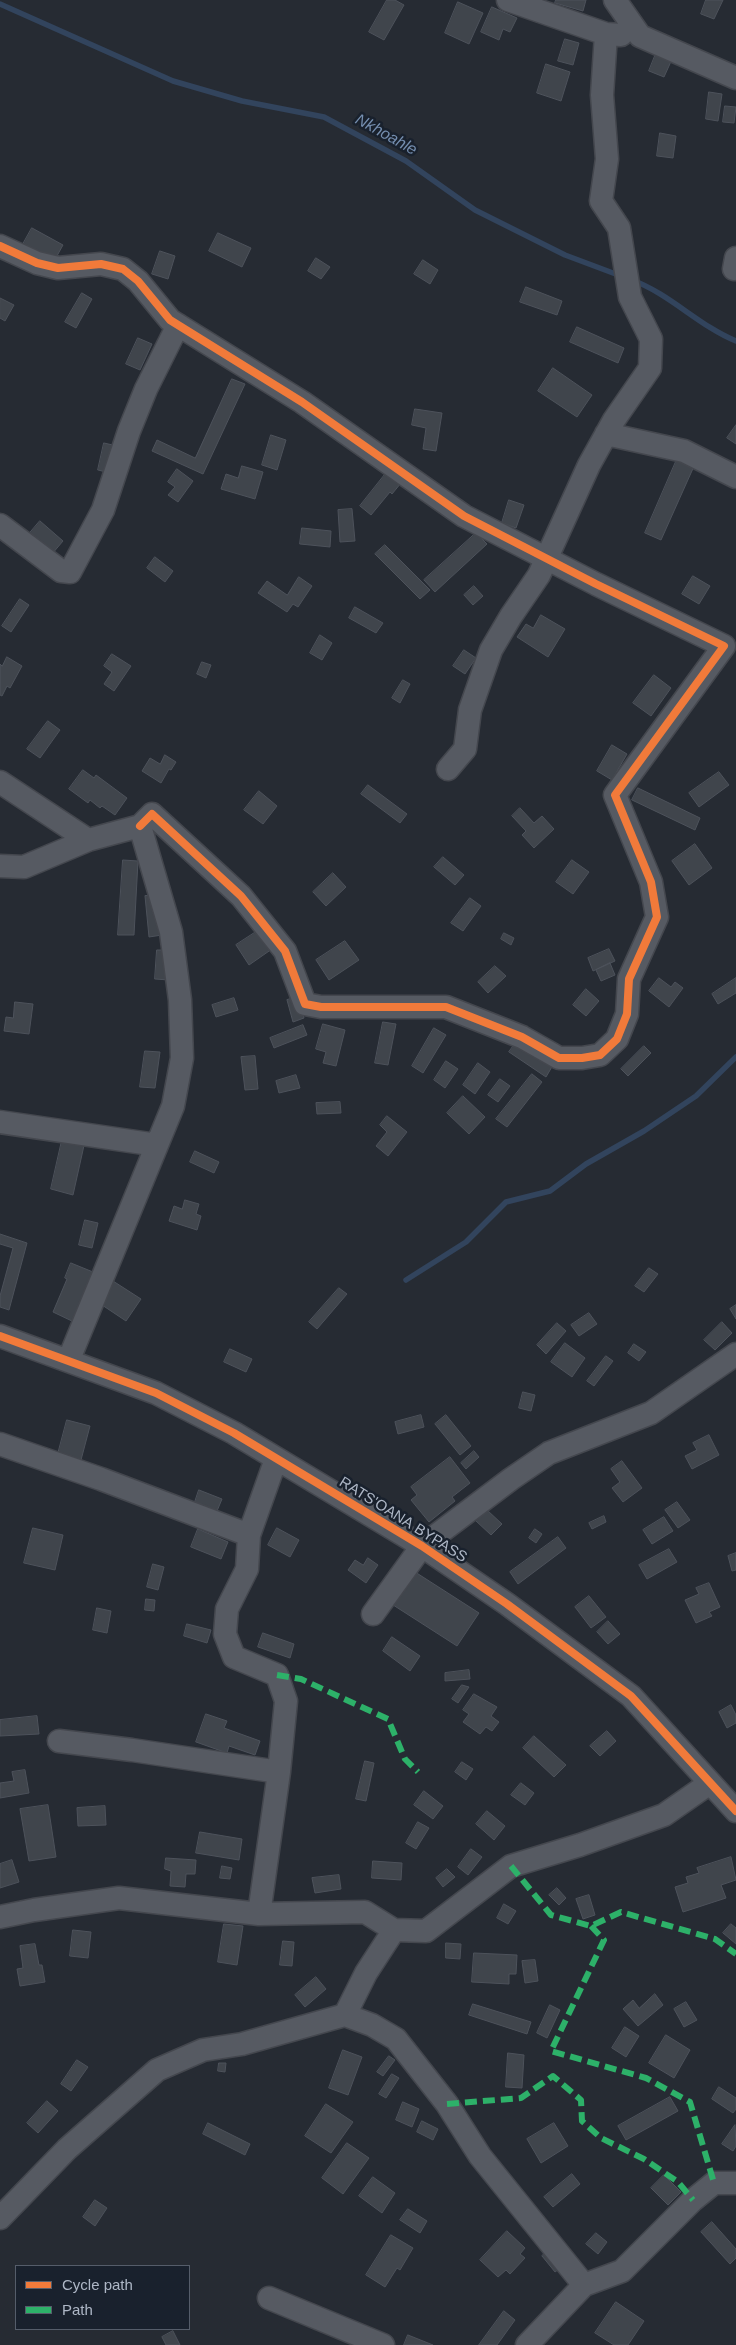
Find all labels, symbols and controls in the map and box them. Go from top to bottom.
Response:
water label: Nkhoahle [352,110,420,160]
street label: RATS'OANA BYPASS [336,1473,470,1567]
legend [15,2265,190,2330]
text: Cycle path [62,2276,133,2293]
text: Path [62,2301,93,2318]

